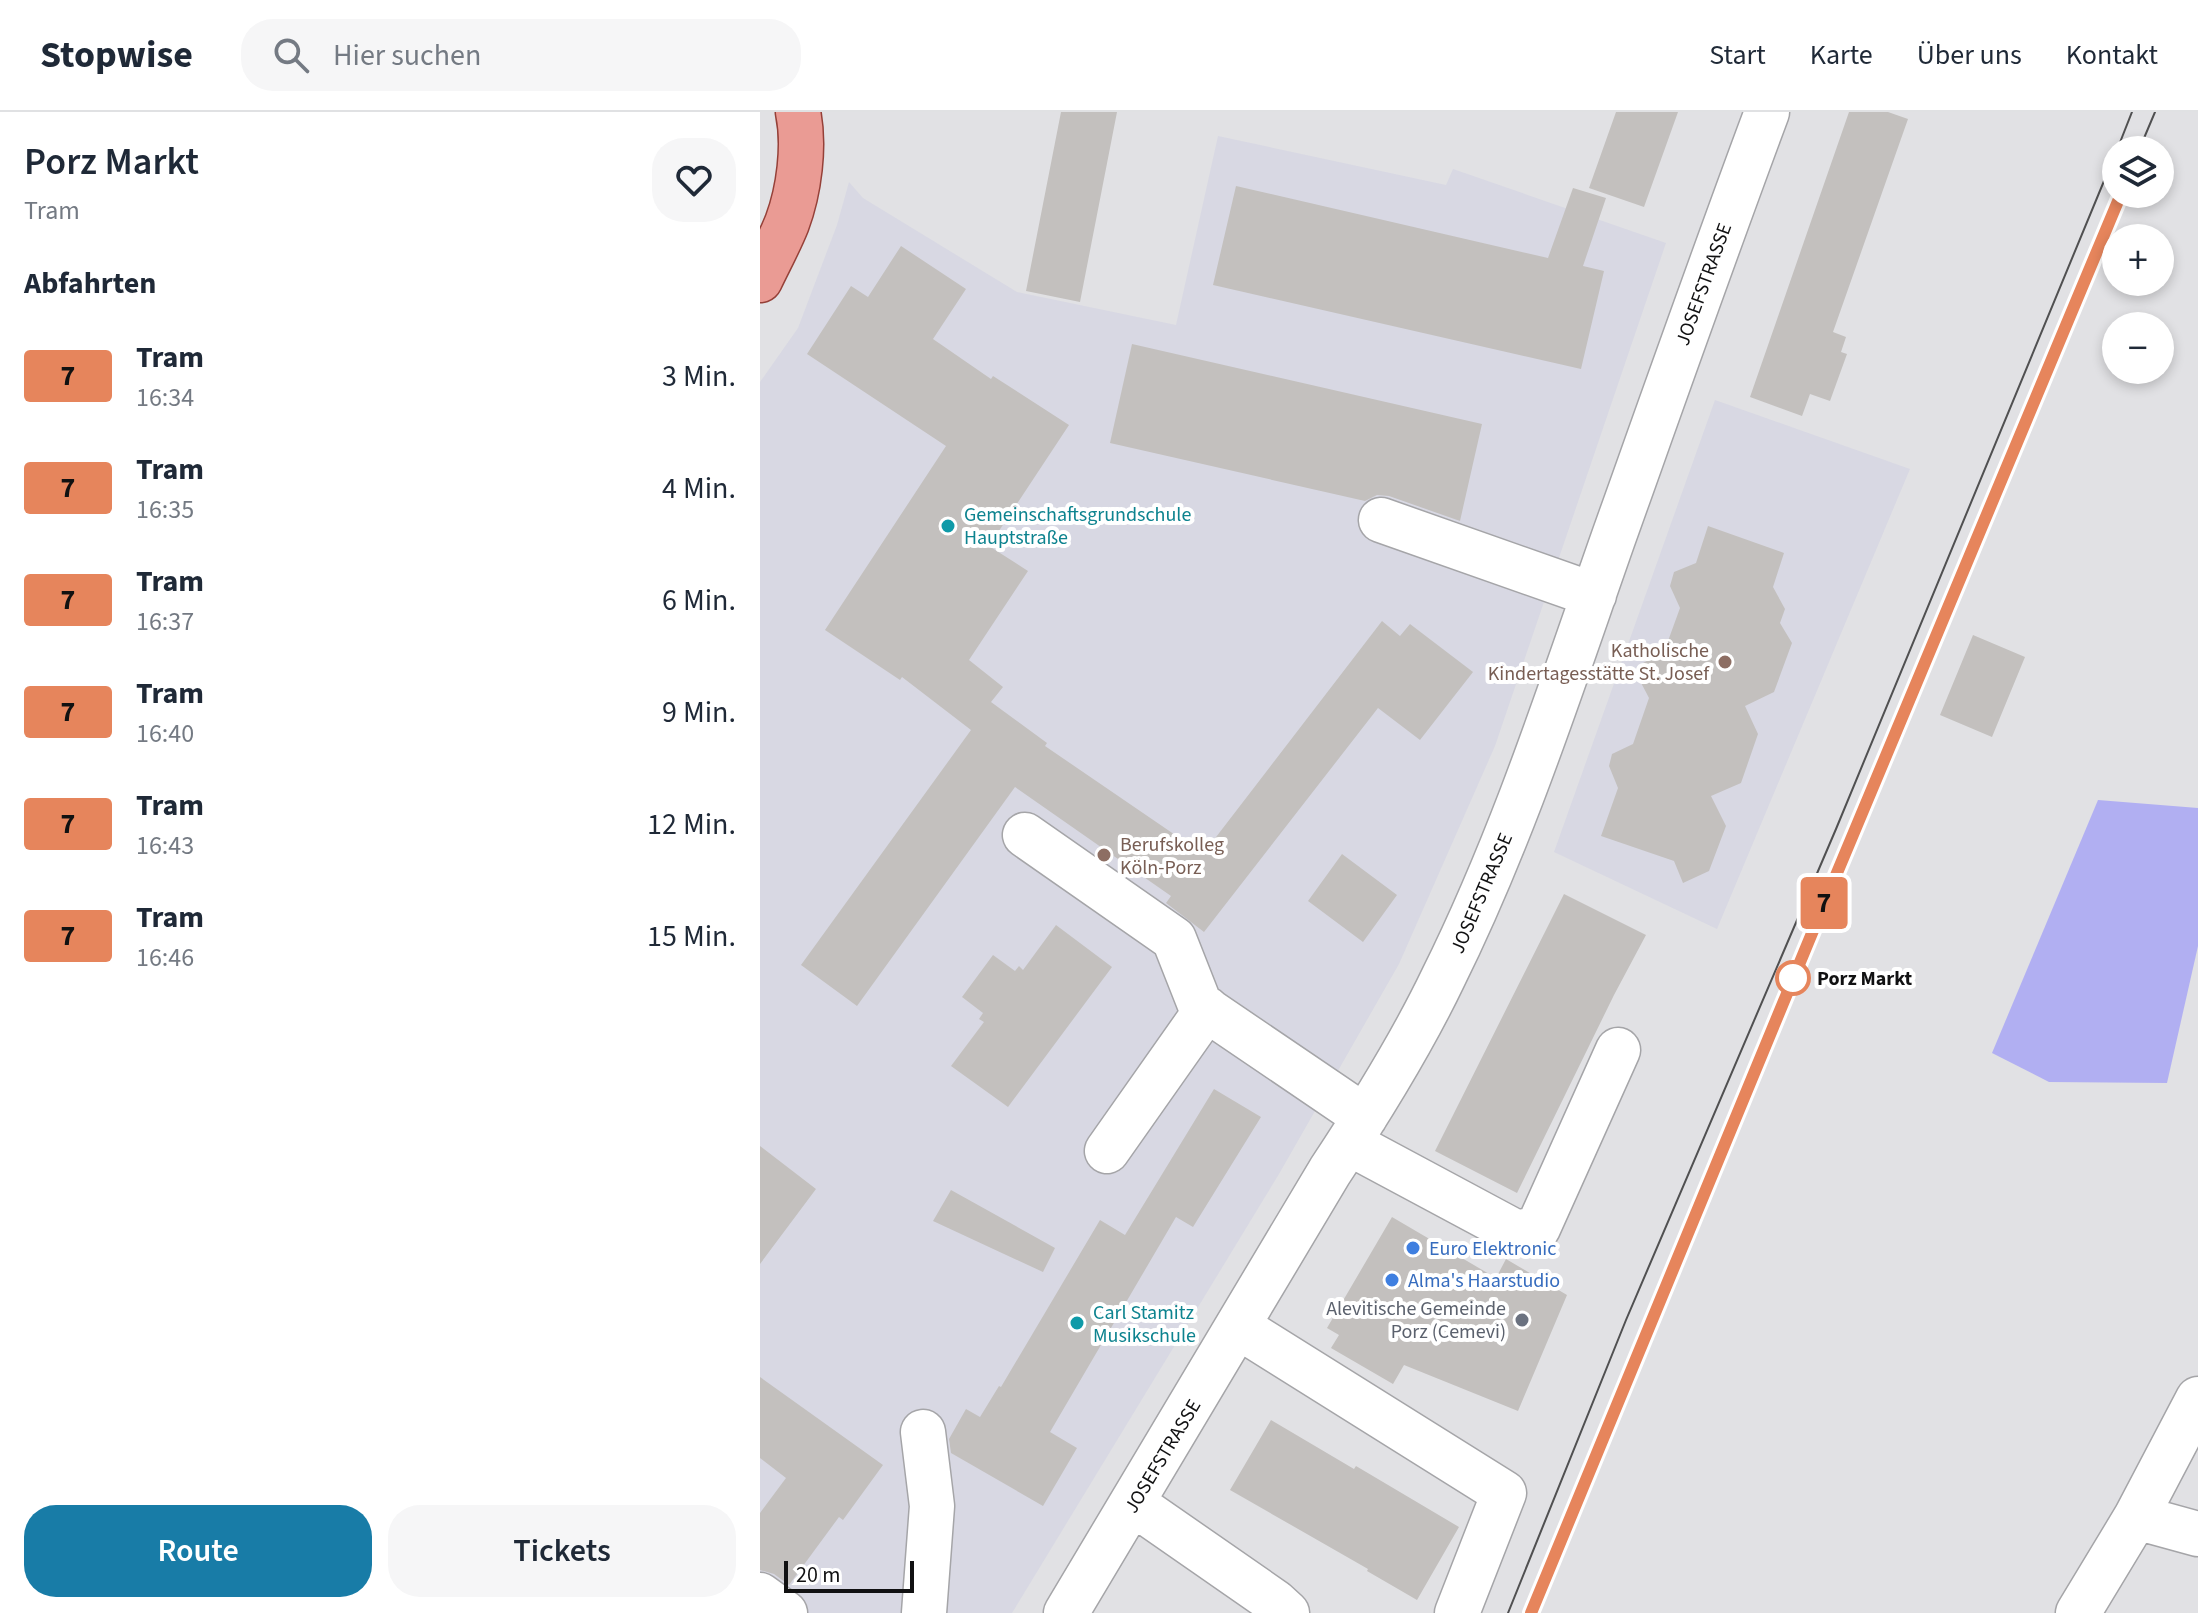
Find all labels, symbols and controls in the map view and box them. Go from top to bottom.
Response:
search box [241,19,801,91]
text: Stopwise [40,28,193,82]
icon: search [269,33,313,77]
text: Hier suchen [333,34,481,77]
text: Start [1709,35,1766,75]
text: Karte [1810,35,1873,75]
text: Über uns [1917,35,2022,75]
text: Kontakt [2066,35,2158,75]
text: Porz Markt [24,135,199,189]
map controls [2102,136,2174,384]
button: layers [2102,136,2174,208]
button: heart [652,138,736,222]
text: Tram [24,192,80,229]
street label: JOSEFSTRASSE [1669,219,1739,349]
button: + [2102,224,2174,296]
text: Abfahrten [24,262,156,305]
button: − [2102,312,2174,384]
text: Tram [136,336,204,379]
text: 3 Min. [662,355,736,398]
text: 7 [61,356,75,396]
text: 16:34 [136,379,194,416]
text: Tram [136,448,204,491]
text: 4 Min. [662,467,736,510]
text: 7 [61,468,75,508]
text: 16:35 [136,491,194,528]
place label: Gemeinschaftsgrundschule Hauptstraße [964,501,1191,552]
marker: Gemeinschaftsgrundschule Hauptstraße [939,517,957,535]
text: Tram [136,560,204,603]
text: 6 Min. [662,579,736,622]
text: 7 [61,580,75,620]
text: 16:37 [136,603,194,640]
place label: Katholische Kindertagesstätte St. Josef [1488,637,1710,688]
marker: Katholische Kindertagesstätte St. Josef [1716,653,1734,671]
text: Tram [136,672,204,715]
text: 9 Min. [662,691,736,734]
text: 7 [61,692,75,732]
text: 16:40 [136,715,194,752]
text: Tram [136,784,204,827]
text: 12 Min. [647,803,736,846]
text: 7 [61,804,75,844]
text: 16:43 [136,827,194,864]
street label: JOSEFSTRASSE [1444,829,1520,958]
place label: Berufskolleg Köln-Porz [1120,831,1224,882]
marker: Berufskolleg Köln-Porz [1095,846,1113,864]
line badge: 7 [1798,877,1850,929]
text: 7 [1817,883,1831,923]
text: Tram [136,896,204,939]
text: 15 Min. [647,915,736,958]
text: 7 [61,916,75,956]
text: 16:46 [136,939,194,976]
marker: Porz Markt [1776,961,1810,995]
place label: Porz Markt [1817,965,1913,993]
place label: Euro Elektronic [1429,1235,1556,1263]
marker: Euro Elektronic [1404,1239,1422,1257]
place label: Alma's Haarstudio [1408,1267,1560,1295]
marker: Alma's Haarstudio [1383,1271,1401,1289]
place label: Alevitische Gemeinde Porz (Cemevi) [1326,1295,1506,1346]
place label: Carl Stamitz Musikschule [1093,1299,1196,1350]
marker: Alevitische Gemeinde Porz (Cemevi) [1513,1311,1531,1329]
marker: Carl Stamitz Musikschule [1068,1314,1086,1332]
street label: JOSEFSTRASSE [1118,1394,1208,1519]
button: Route [24,1505,372,1597]
button: Tickets [388,1505,736,1597]
scale bar [784,1557,914,1593]
text: 20 m [796,1559,841,1591]

